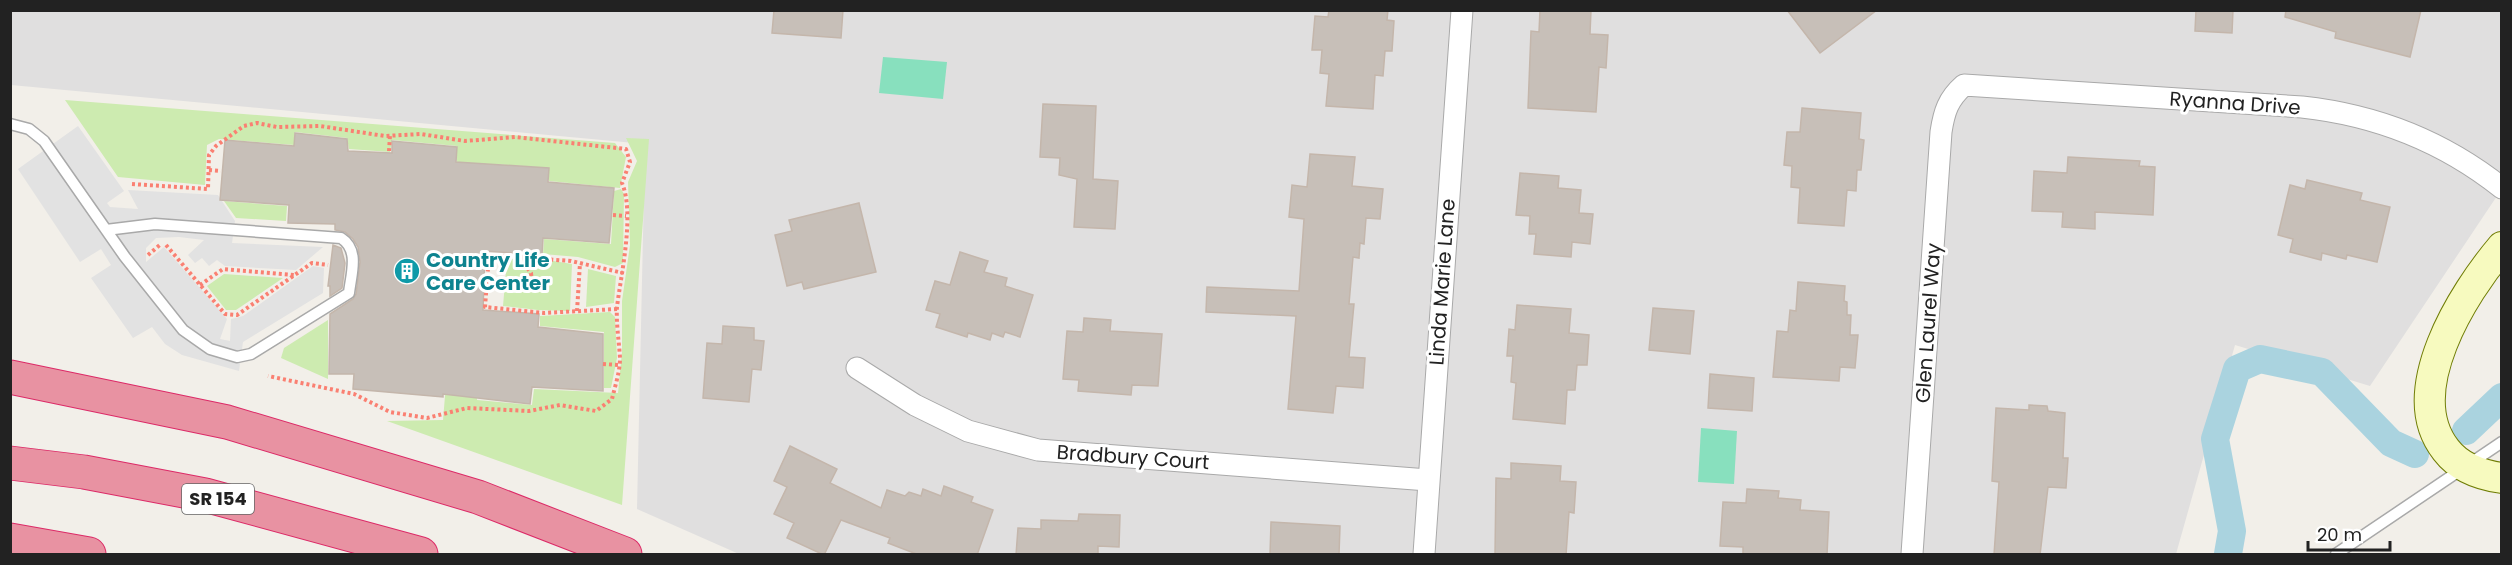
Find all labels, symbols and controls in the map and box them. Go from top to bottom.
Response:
street label: Ryanna Drive [2168,84,2302,122]
street label: Linda Marie Lane [1422,198,1462,366]
street label: Glen Laurel Way [1908,242,1948,404]
place label: Country Life Care Center [426,246,550,297]
building icon: Country Life Care Center [392,256,422,286]
street label: Bradbury Court [1056,438,1210,476]
road number: SR 154 [182,484,254,514]
scale bar [2308,514,2390,552]
text: 20 m [2317,522,2362,547]

